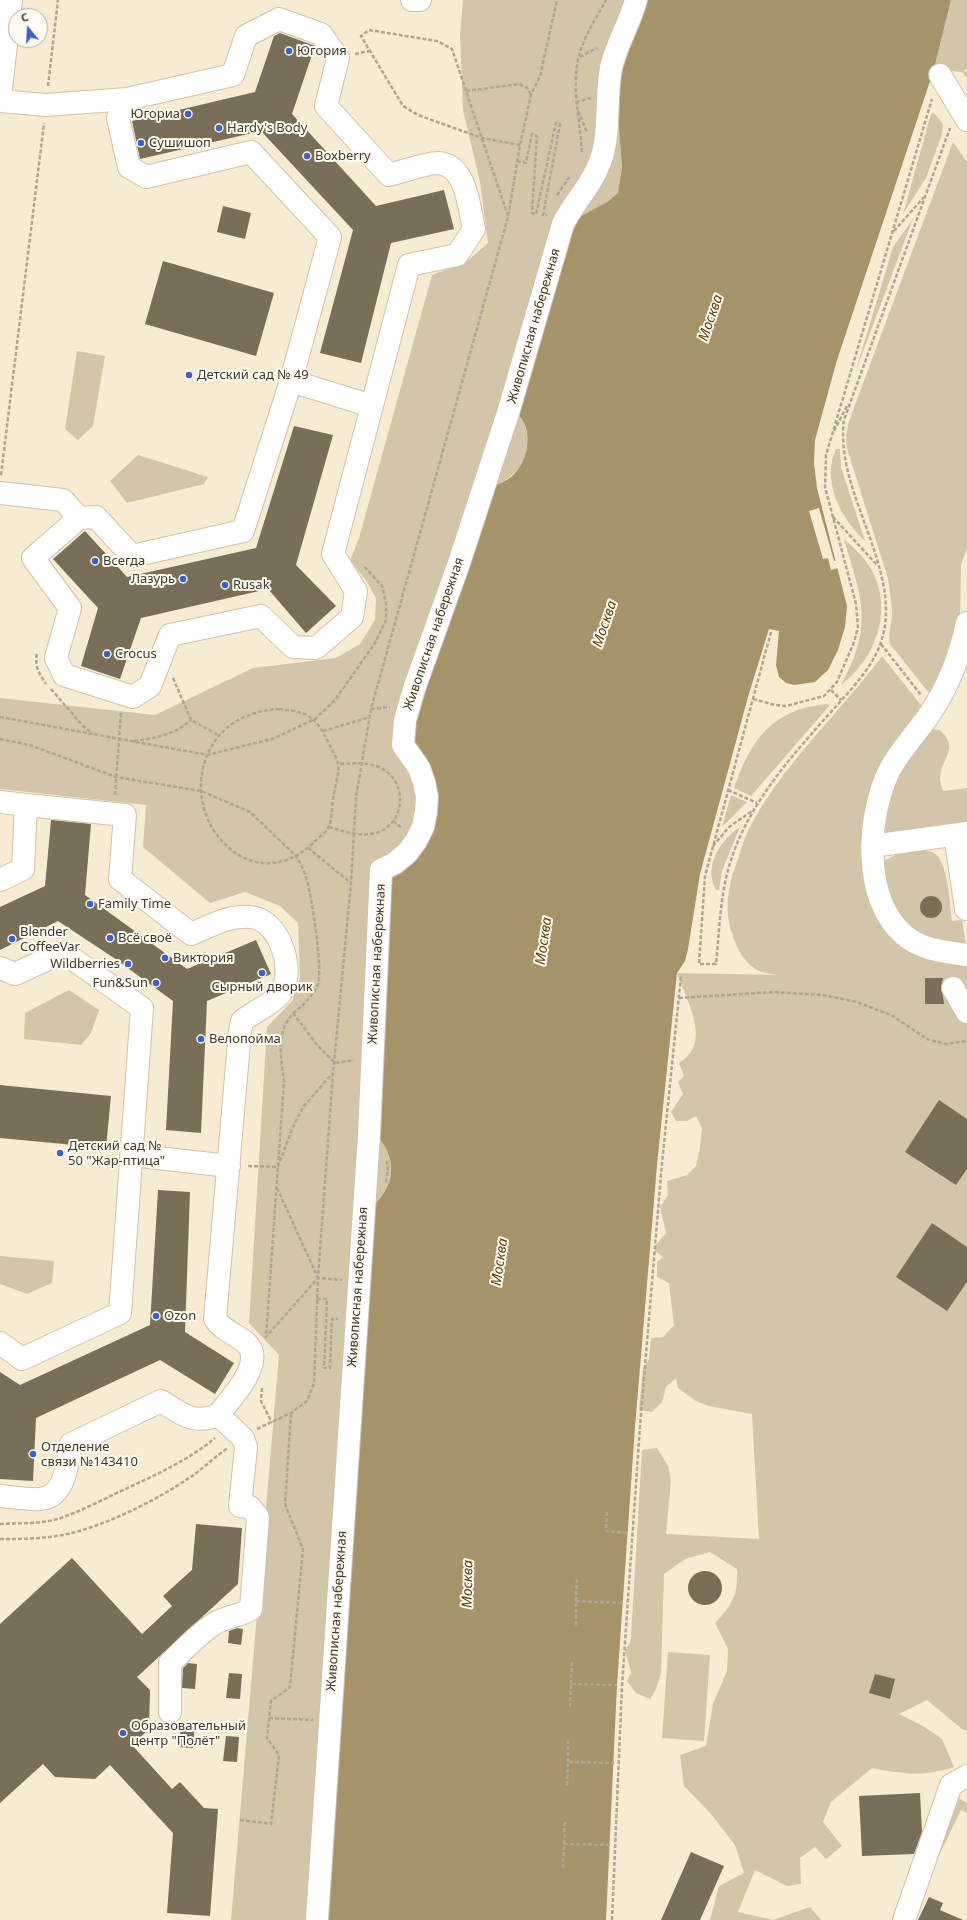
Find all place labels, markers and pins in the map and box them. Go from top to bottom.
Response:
place label: Югория [297,43,347,59]
marker: Югория [284,46,294,56]
place label: Югориа [131,106,180,122]
marker: Югориа [183,109,193,119]
place label: Hardy's Body [227,120,307,136]
marker: Hardy's Body [214,123,224,133]
place label: Сушишоп [149,135,211,151]
marker: Сушишоп [136,138,146,148]
place label: Boxberry [315,148,371,164]
marker: Boxberry [302,151,312,161]
place label: Детский сад № 49 [197,367,309,383]
marker: Детский сад № 49 [184,370,194,380]
place label: Всегда [103,553,145,569]
marker: Всегда [90,556,100,566]
place label: Лазурь [131,571,175,587]
marker: Лазурь [178,574,188,584]
place label: Rusak [233,577,270,593]
marker: Rusak [220,580,230,590]
place label: Crocus [115,646,157,662]
marker: Crocus [102,649,112,659]
place label: Family Time [98,896,171,912]
marker: Family Time [85,899,95,909]
place label: Blender CoffeeVar [20,924,80,955]
place label: Всё своё [118,930,172,946]
marker: Всё своё [105,933,115,943]
marker: Blender CoffeeVar [7,934,17,944]
place label: Виктория [173,950,234,966]
marker: Виктория [160,953,170,963]
place label: Wildberries [50,956,120,972]
marker: Wildberries [123,959,133,969]
marker: Сырный дворик [257,968,267,978]
place label: Fun&Sun [92,975,148,991]
marker: Fun&Sun [151,978,161,988]
place label: Сырный дворик [211,979,313,995]
place label: Велопойма [209,1031,281,1047]
marker: Велопойма [196,1034,206,1044]
place label: Детский сад № 50 "Жар-птица" [68,1138,165,1169]
marker: Детский сад № 50 "Жар-птица" [55,1148,65,1158]
place label: Ozon [164,1308,196,1324]
marker: Ozon [151,1311,161,1321]
place label: Отделение связи №143410 [41,1439,138,1470]
marker: Отделение связи №143410 [28,1449,38,1459]
place label: Образовательный центр "Полёт" [131,1718,246,1749]
marker: Образовательный центр "Полёт" [118,1728,128,1738]

